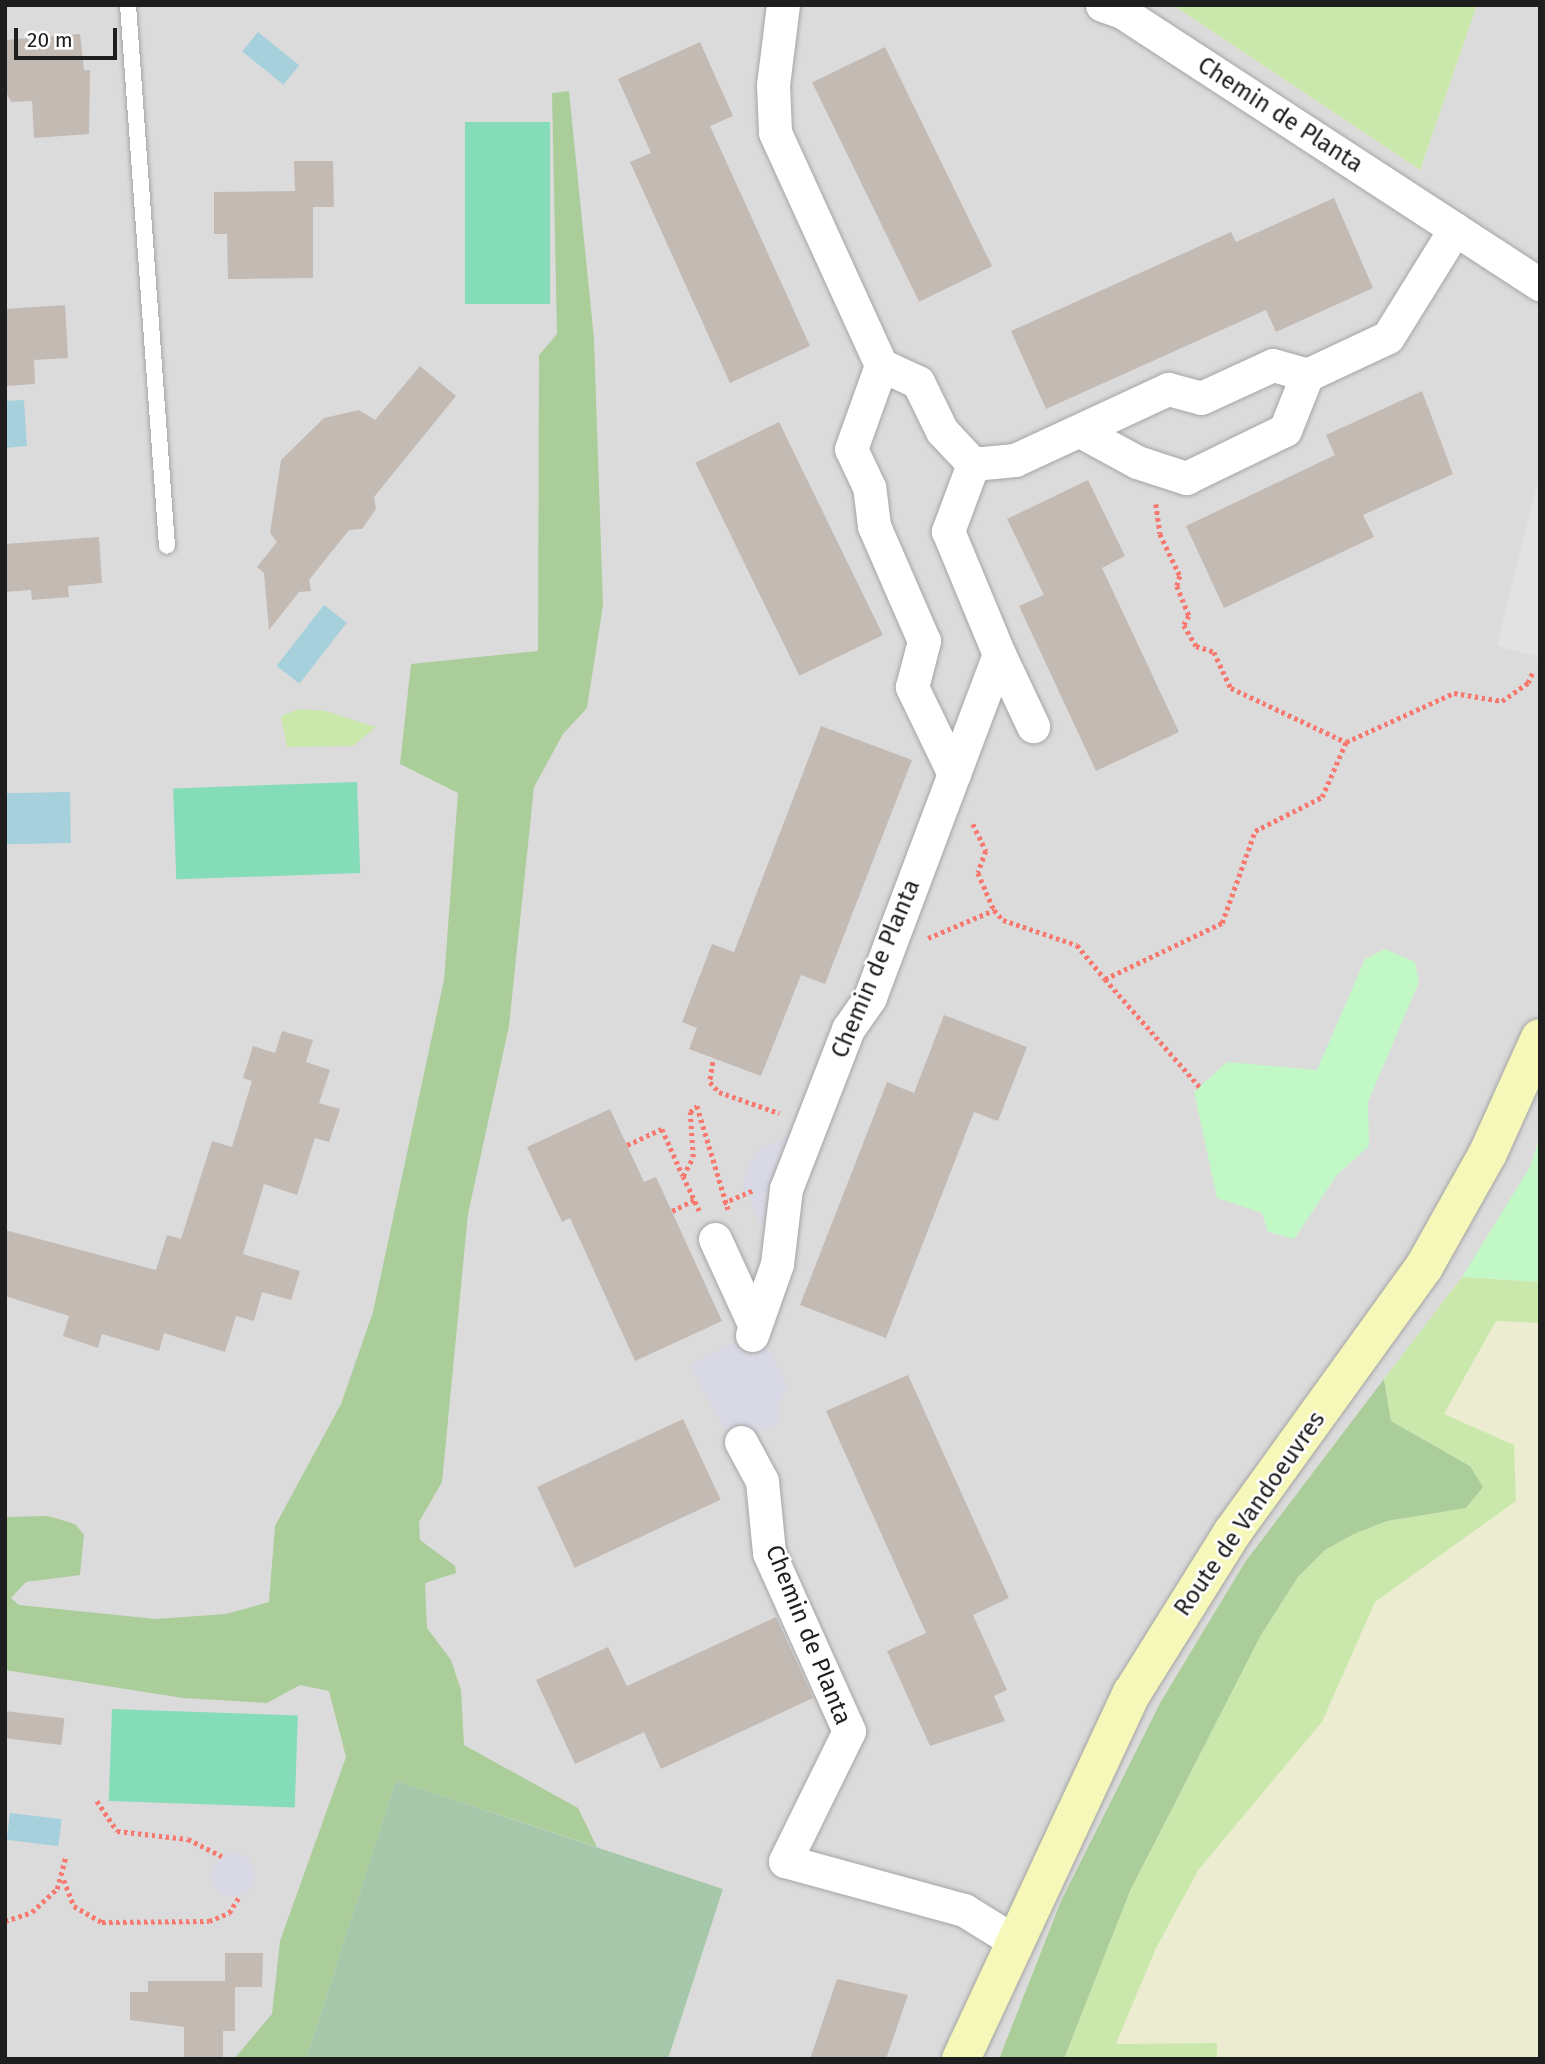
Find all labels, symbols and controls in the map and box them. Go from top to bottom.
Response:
scale bar [18,14,121,58]
text: 20 m [27,27,73,53]
street label: Chemin de Planta [1192,51,1368,179]
street label: Chemin de Planta [825,875,927,1063]
street label: Route de Vandoeuvres [1168,1406,1332,1622]
street label: Chemin de Planta [759,1541,857,1729]

